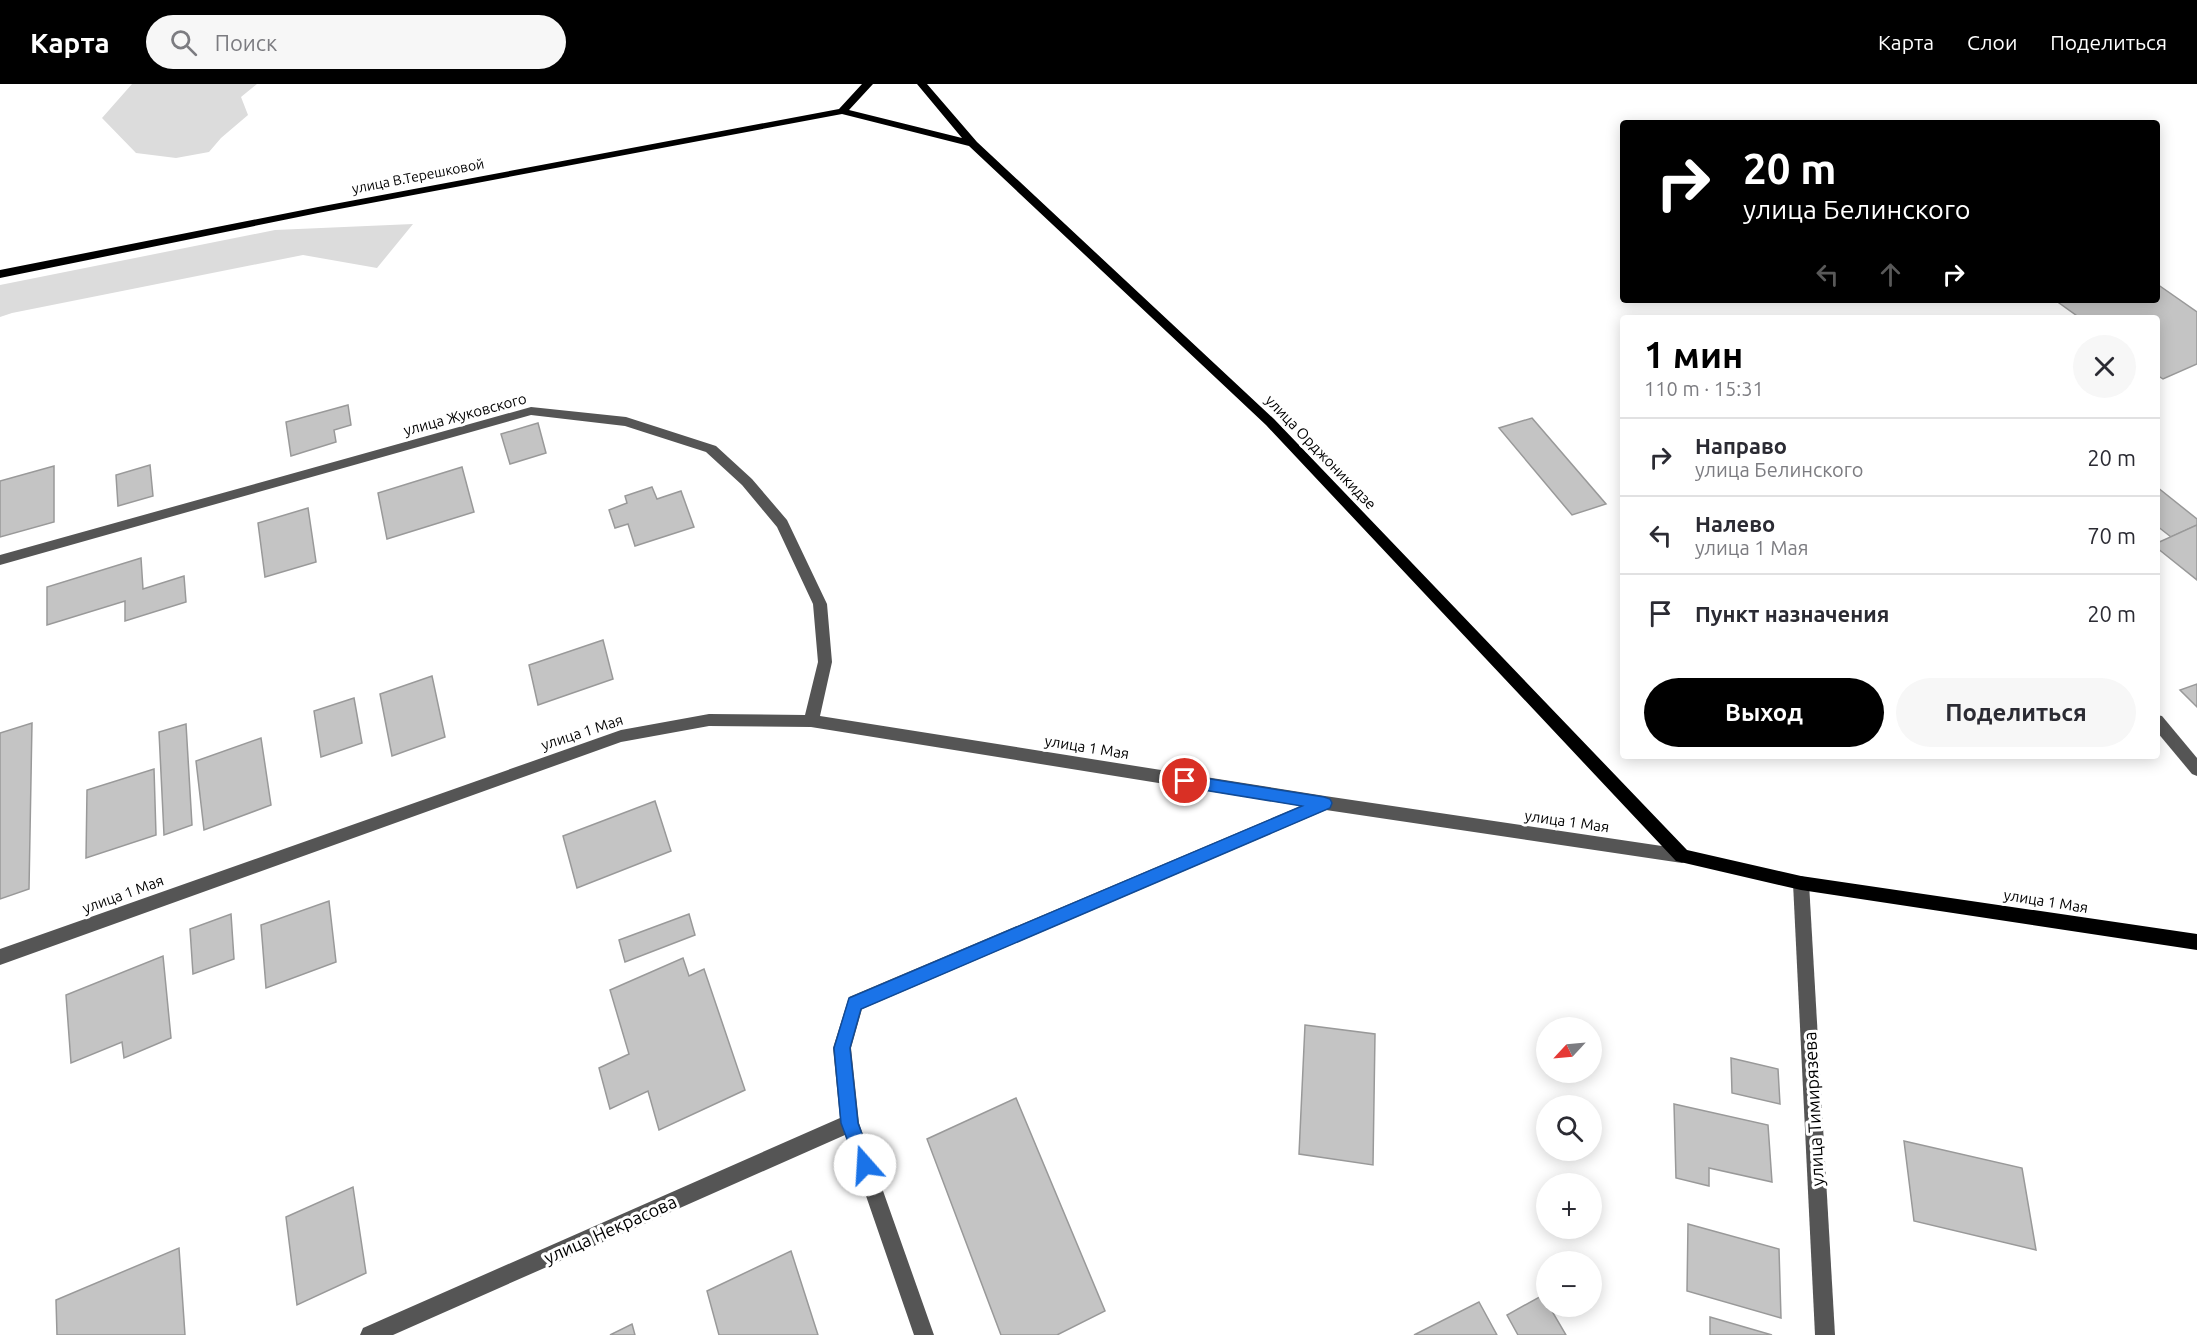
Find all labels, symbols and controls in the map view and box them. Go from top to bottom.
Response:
search box [146,15,566,69]
icon: search [167,26,200,59]
text: Карта [30,27,110,58]
text: Поиск [215,30,277,55]
text: Карта [1878,30,1934,54]
text: Слои [1967,30,2017,54]
text: Поделиться [2050,30,2167,54]
icon: right [1644,144,1722,222]
text: 20 m [1743,145,1837,192]
street label: улица В.Терешковой [351,155,485,197]
text: улица Белинского [1743,194,1971,224]
icon: left [1811,258,1844,291]
icon: ahead [1874,258,1907,291]
icon: right [1937,258,1970,291]
text: 1 мин [1644,334,1743,375]
button: close [2073,335,2136,398]
text: 110 m · 15:31 [1644,377,1764,400]
street label: улица Жуковского [402,389,528,439]
street label: улица Орджоникидзе [1262,391,1380,513]
text: Направо [1695,433,1787,458]
icon: right [1644,441,1677,474]
text: 20 m [2087,445,2136,470]
text: улица Белинского [1695,458,1864,481]
text: Налево [1695,511,1775,536]
icon: left [1644,519,1677,552]
text: 70 m [2087,523,2136,548]
text: улица 1 Мая [1695,536,1809,559]
icon: arrive [1644,597,1677,630]
text: Пункт назначения [1695,601,1889,626]
text: 20 m [2087,601,2136,626]
button: Выход [1644,678,1884,747]
button: Поделиться [1896,678,2136,747]
street label: улица 1 Мая [539,711,625,753]
street label: улица 1 Мая [1044,732,1130,762]
pin [1159,755,1210,806]
icon: arrive [1168,764,1201,797]
street label: улица 1 Мая [1524,807,1610,835]
street label: улица 1 Мая [80,871,166,917]
street label: улица 1 Мая [2003,886,2089,916]
north arrow [1536,1017,1602,1083]
map controls [1536,1017,1602,1317]
street label: улица Тимирязева [1799,1031,1827,1187]
button: search [1536,1095,1602,1161]
position arrow [833,1133,897,1197]
button: + [1536,1173,1602,1239]
street label: улица Некрасова [541,1191,679,1267]
button: − [1536,1251,1602,1317]

